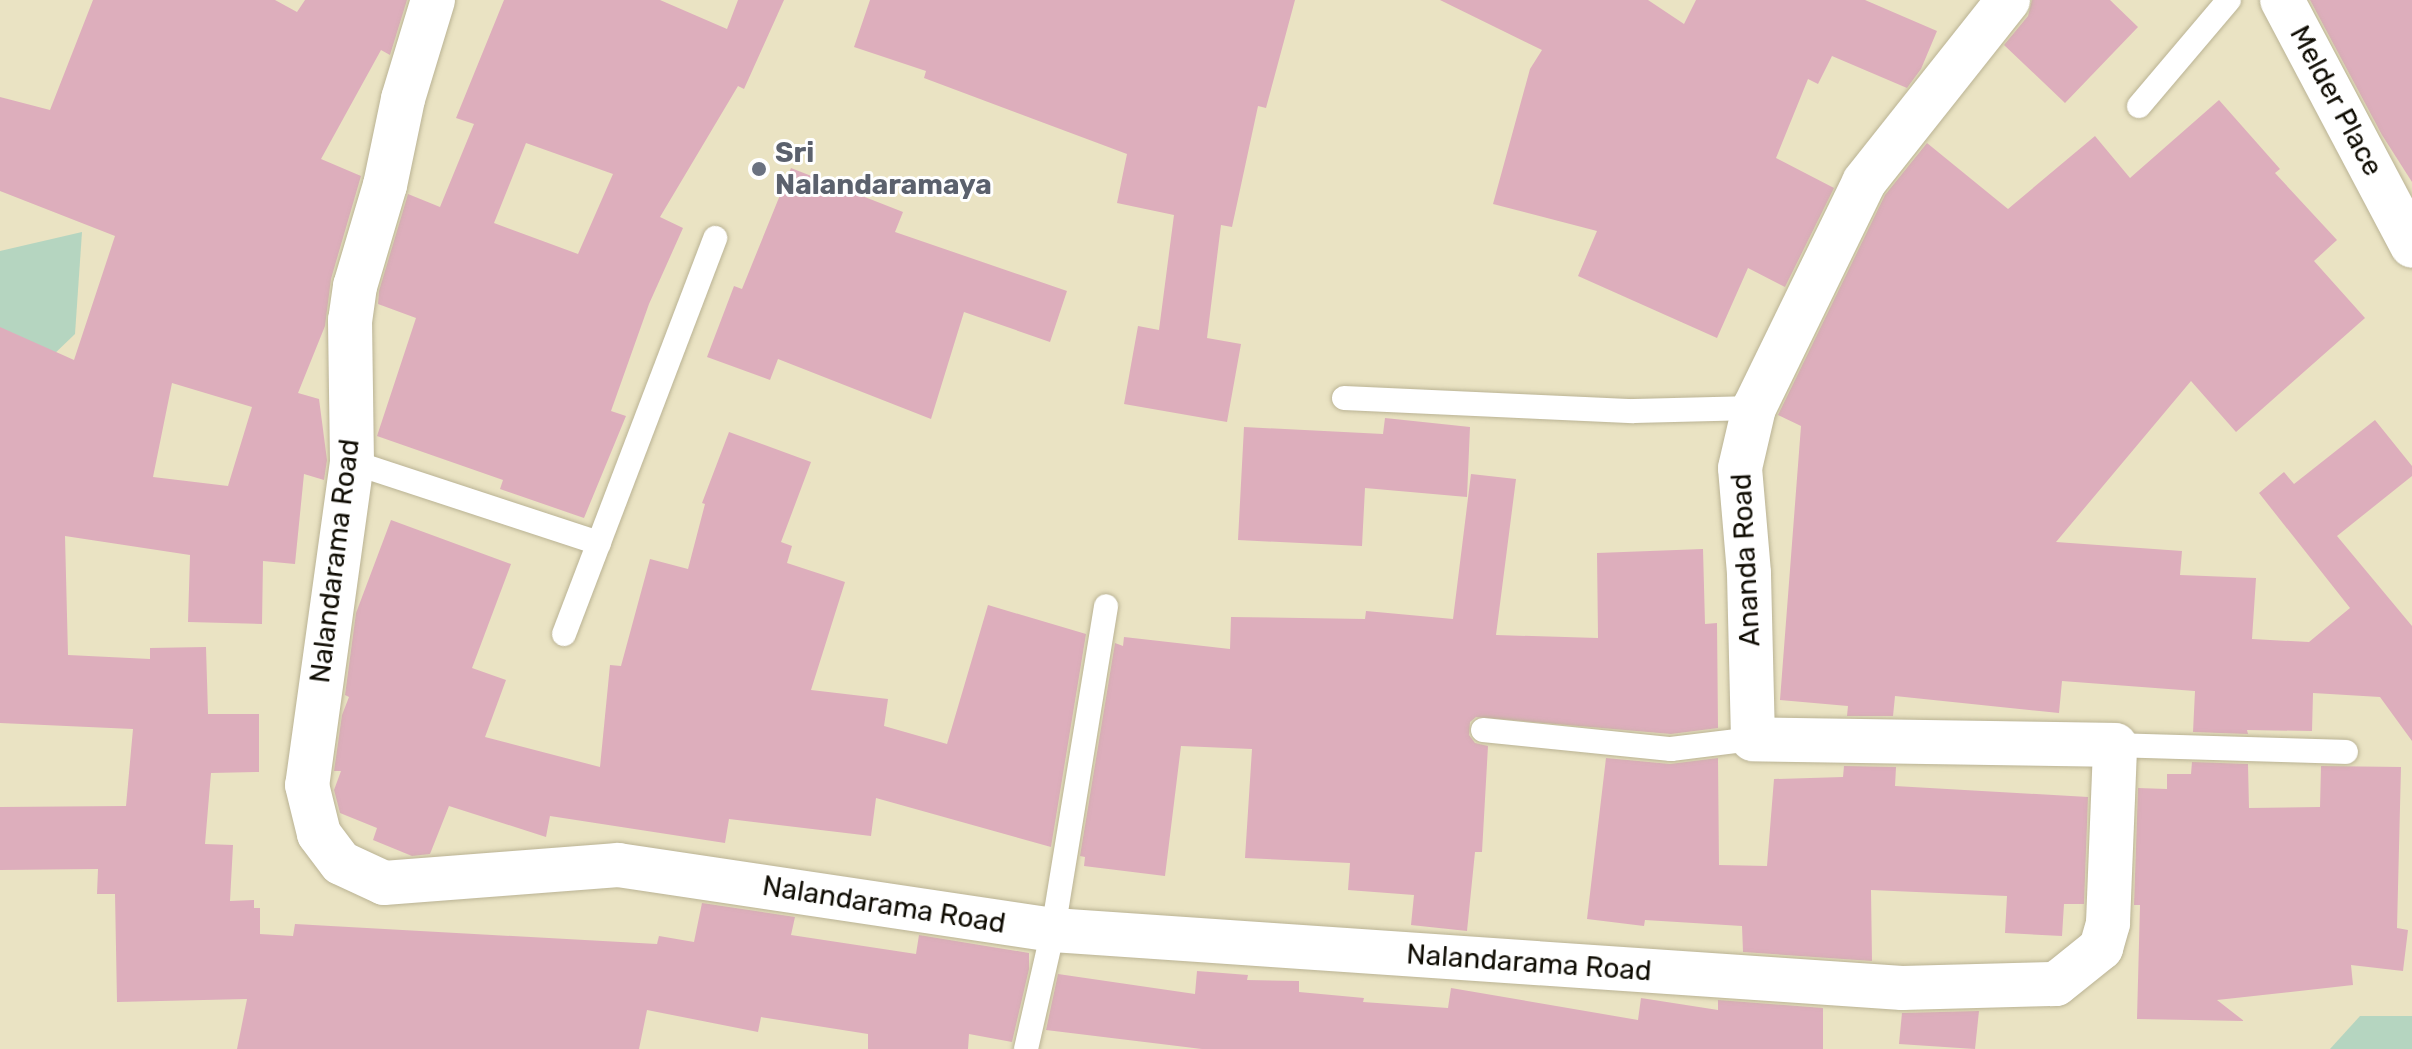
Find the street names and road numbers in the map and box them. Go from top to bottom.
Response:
street label: Melder Place [2282,20,2390,182]
street label: Nalandarama Road [303,437,367,685]
street label: Ananda Road [1725,472,1767,648]
street label: Nalandarama Road [760,869,1008,941]
street label: Nalandarama Road [1405,938,1653,988]

